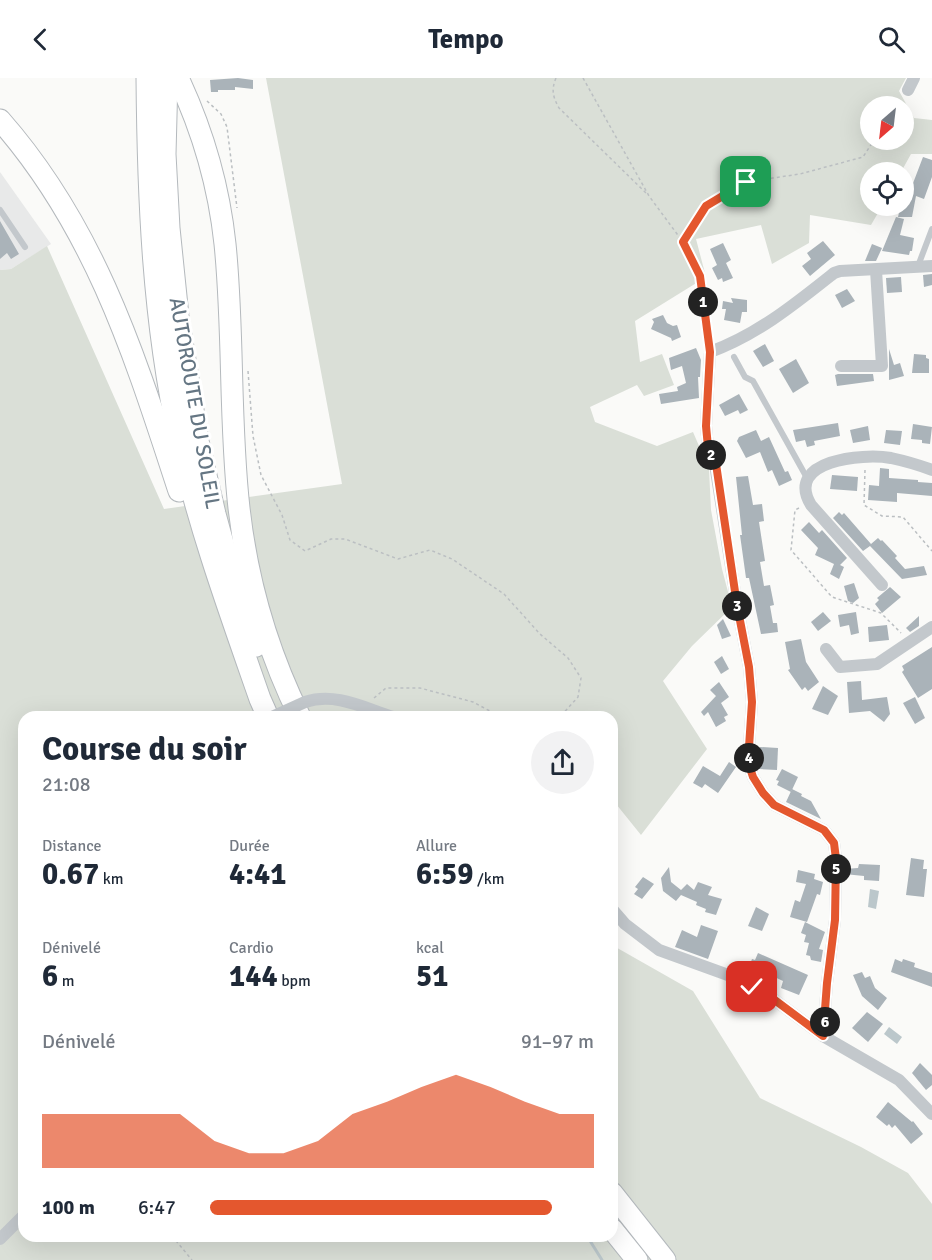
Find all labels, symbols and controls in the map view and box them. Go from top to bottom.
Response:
icon: back [24,23,57,56]
text: Tempo [428,23,504,56]
icon: search [875,23,908,56]
north arrow [860,96,914,150]
map controls [860,96,914,216]
pin [720,156,771,207]
button: locate [860,162,914,216]
icon: arrive [729,165,762,198]
pin: 1 [688,287,718,317]
text: 1 [699,292,707,312]
street label: AUTOROUTE DU SOLEIL [164,295,226,511]
pin: 2 [696,440,726,470]
text: 2 [707,445,715,465]
pin: 3 [722,591,752,621]
text: 3 [733,596,741,616]
text: Course du soir [42,729,247,770]
button: share [531,731,594,794]
pin: 4 [734,743,764,773]
text: 4 [745,748,753,768]
text: 21:08 [42,772,91,797]
text: Distance [42,836,102,856]
text: Durée [229,836,270,856]
text: Allure [416,836,457,856]
pin: 5 [821,854,851,884]
text: 0.67 [42,856,99,893]
text: 4:41 [229,856,286,893]
text: 6:59 [416,856,473,893]
text: 5 [832,859,840,879]
text: km [99,869,124,889]
text: /km [473,869,505,889]
text: Dénivelé [42,938,101,958]
text: Cardio [229,938,274,958]
text: kcal [416,938,444,958]
text: 6 [42,958,58,995]
text: 144 [229,958,278,995]
text: 51 [416,958,448,995]
pin [726,961,777,1012]
icon: check [735,970,768,1003]
text: m [58,971,74,991]
text: bpm [278,971,311,991]
pin: 6 [810,1007,840,1037]
text: 6 [821,1012,829,1032]
text: Dénivelé [42,1029,116,1054]
text: 91–97 m [521,1029,594,1054]
text: 100 m [42,1195,95,1220]
text: 6:47 [138,1195,176,1220]

